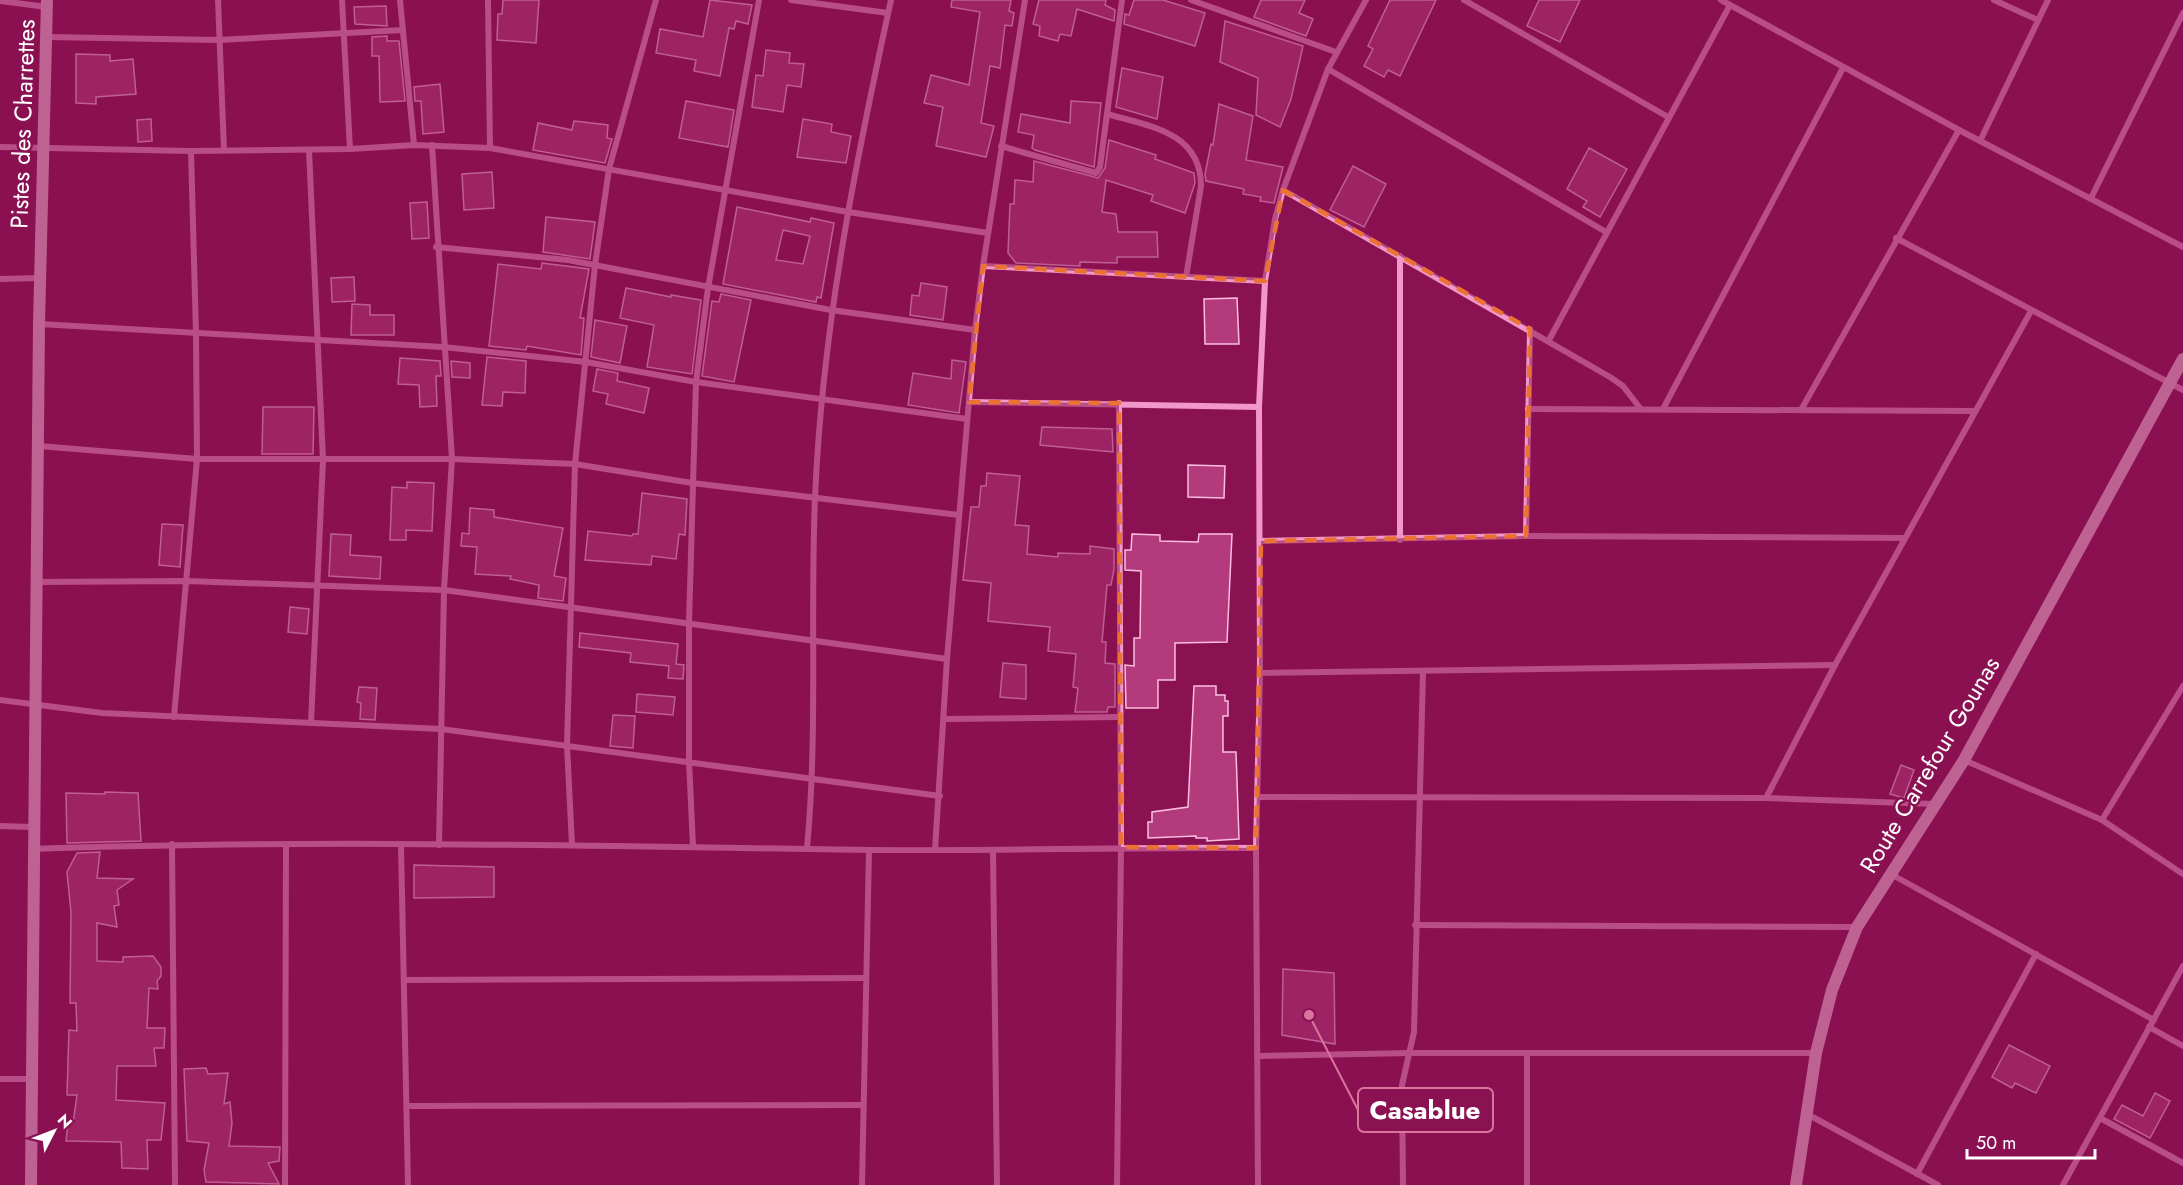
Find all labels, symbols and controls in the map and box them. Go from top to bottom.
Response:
street label: Pistes des Charrettes [1,19,44,229]
street label: Route Carrefour Gounas [1851,650,2008,880]
callout: Casablue [1358,1088,1493,1132]
text: Casablue [1369,1091,1481,1129]
north arrow [24,1101,84,1161]
text: N [52,1109,78,1134]
scale bar [1967,1122,2094,1160]
text: 50 m [1976,1130,2016,1156]

